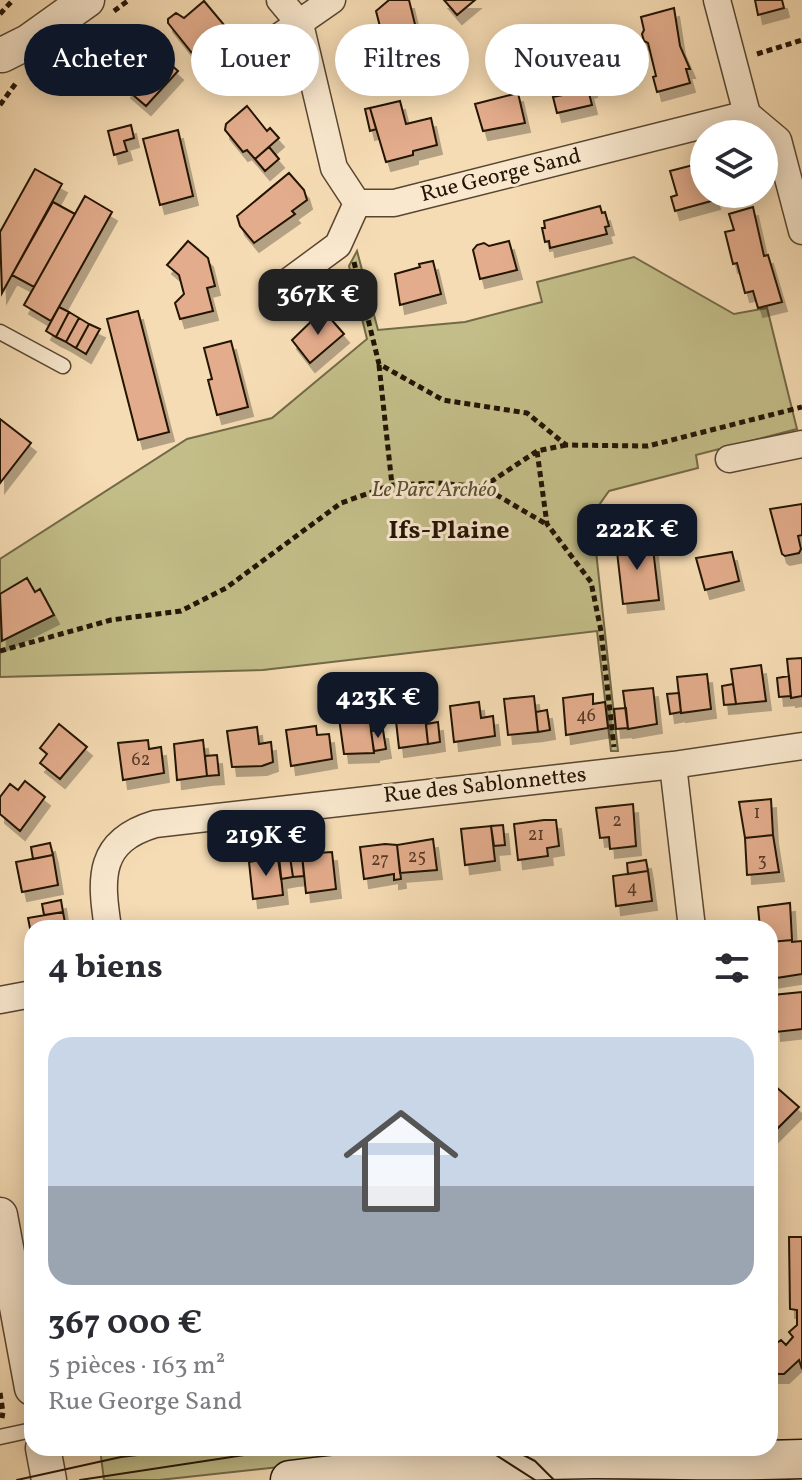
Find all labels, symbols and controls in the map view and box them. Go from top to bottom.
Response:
chip: Acheter [24,24,175,96]
chip: Louer [191,24,319,96]
chip: Filtres [335,24,469,96]
chip: Nouveau [485,24,649,96]
map controls [690,120,778,208]
button: layers [690,120,778,208]
street label: Rue George Sand [417,141,585,211]
pin: 367K € [253,269,383,337]
text: 367K € [276,277,360,313]
park label: Le Parc Archéo [371,475,497,506]
pin: 222K € [572,504,702,572]
text: 222K € [595,512,679,548]
district label: Ifs-Plaine [388,513,510,549]
pin: 423K € [313,672,443,740]
text: 423K € [335,680,421,716]
house number: 46 [576,704,596,729]
house number: 62 [132,748,150,773]
street label: Rue des Sablonnettes [382,760,588,812]
house number: 1 [754,801,760,826]
house number: 2 [612,809,622,834]
pin: 219K € [201,810,331,878]
text: 219K € [225,818,307,854]
house number: 21 [528,823,544,848]
house number: 25 [408,845,426,870]
house number: 27 [371,848,389,873]
house number: 3 [757,849,767,874]
house number: 4 [627,876,637,901]
text: 4 biens [48,945,163,992]
icon: filters [710,946,754,990]
icon: home [329,1089,473,1233]
text: 367 000 € [48,1301,202,1348]
text: 5 pièces · 163 m² [48,1348,225,1384]
text: Rue George Sand [48,1384,242,1420]

